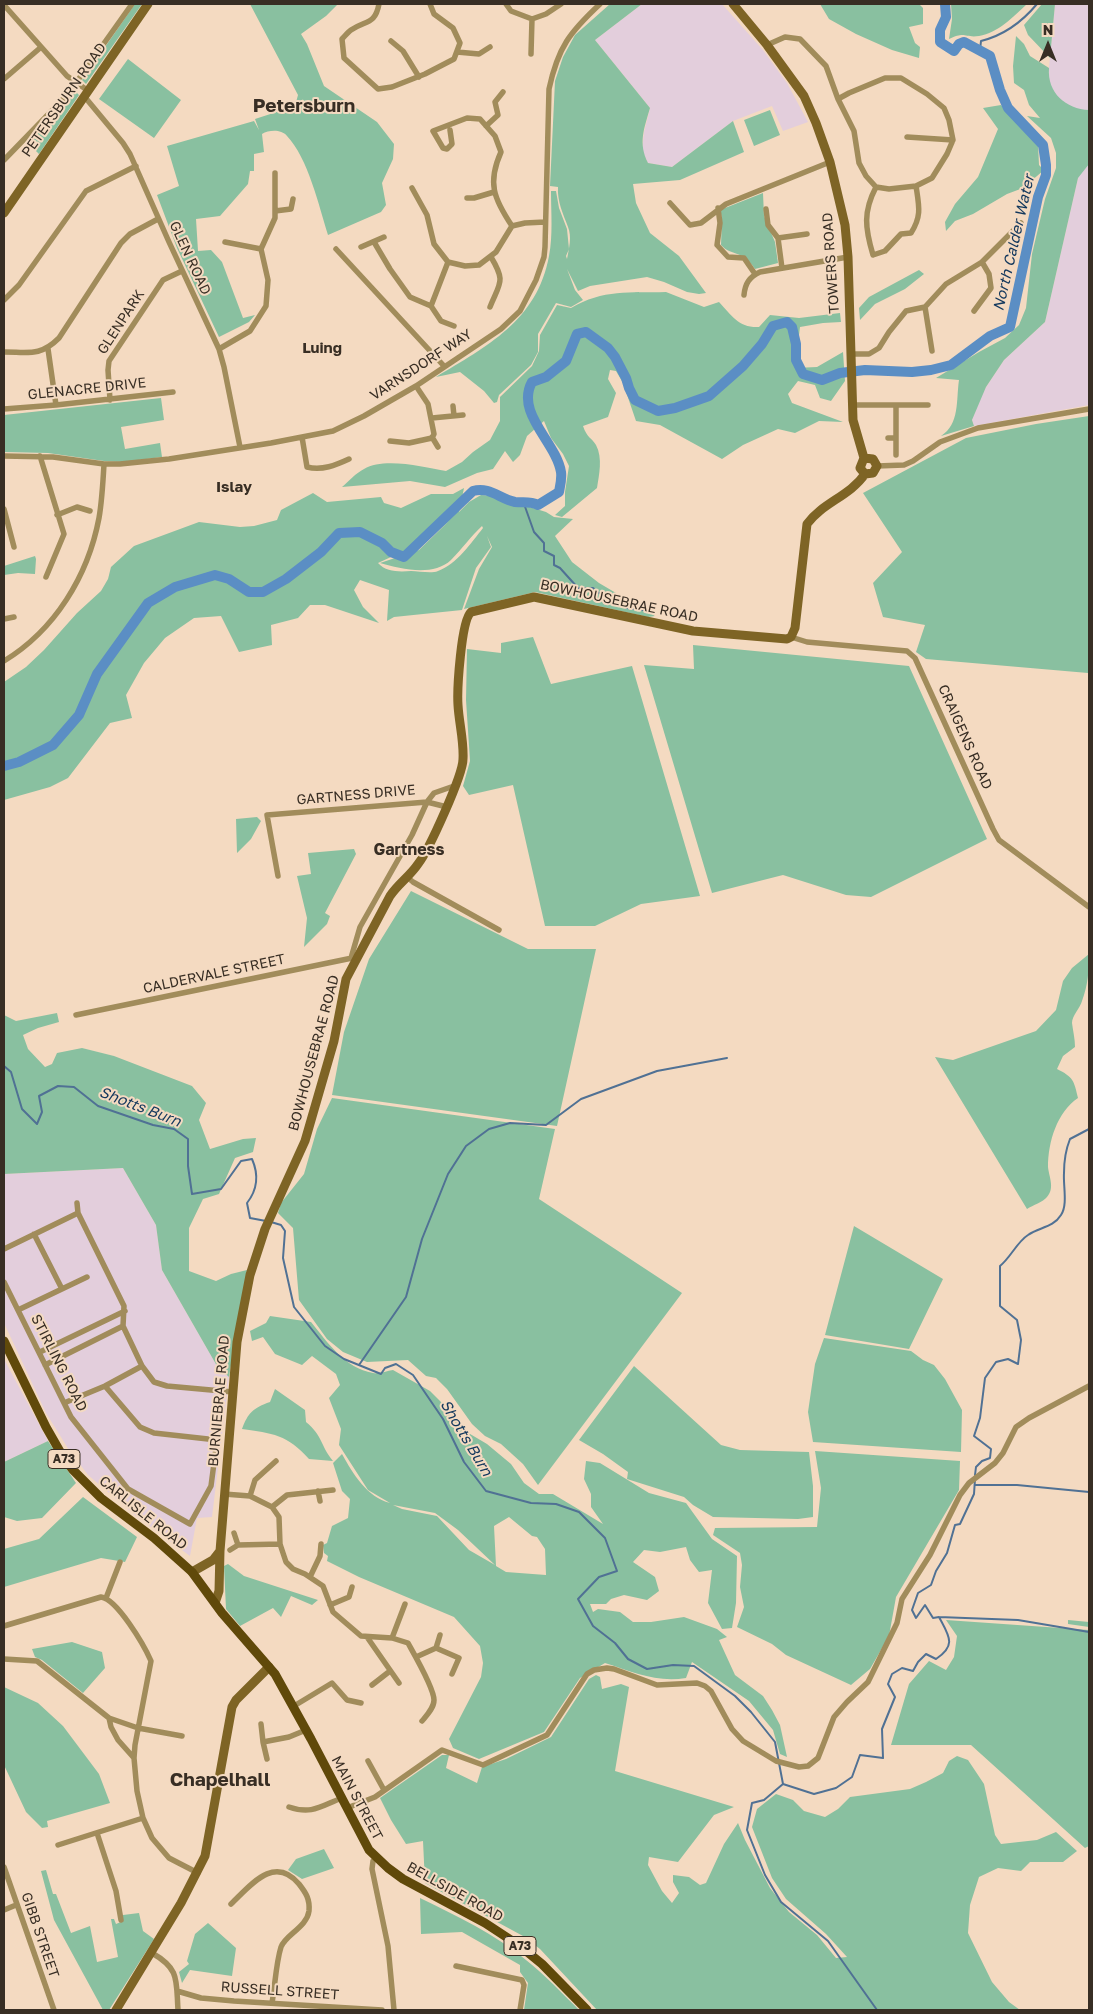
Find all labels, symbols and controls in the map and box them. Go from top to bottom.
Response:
north arrow [1023,20,1073,70]
text: N [1043,21,1053,38]
street label: PETERSBURN ROAD [18,40,110,160]
district label: Petersburn [253,95,355,117]
water label: North Calder Water [990,173,1038,313]
street label: TOWERS ROAD [819,212,843,314]
street label: GLEN ROAD [166,219,214,297]
street label: GLENPARK [94,287,148,357]
street label: VARNSDORF WAY [367,326,475,404]
district label: Luing [302,339,342,357]
street label: GLENACRE DRIVE [27,374,147,404]
district label: Islay [216,478,252,496]
street label: BOWHOUSEBRAE ROAD [539,576,699,626]
street label: CRAIGENS ROAD [934,682,996,792]
street label: GARTNESS DRIVE [296,781,416,809]
district label: Gartness [373,840,445,860]
street label: CALDERVALE STREET [142,951,286,997]
street label: BOWHOUSEBRAE ROAD [285,973,343,1133]
water label: Shotts Burn [97,1083,183,1131]
street label: STIRLING ROAD [27,1312,91,1414]
street label: BURNIEBRAE ROAD [205,1335,233,1467]
water label: Shotts Burn [436,1397,496,1479]
road number: A73 [48,1450,80,1468]
street label: CARLISLE ROAD [96,1472,190,1554]
street label: MAIN STREET [328,1753,386,1843]
district label: Chapelhall [170,1769,270,1791]
street label: BELLSIDE ROAD [404,1859,506,1925]
street label: GIBB STREET [17,1890,63,1980]
road number: A73 [504,1936,536,1955]
street label: RUSSELL STREET [220,1978,340,2004]

